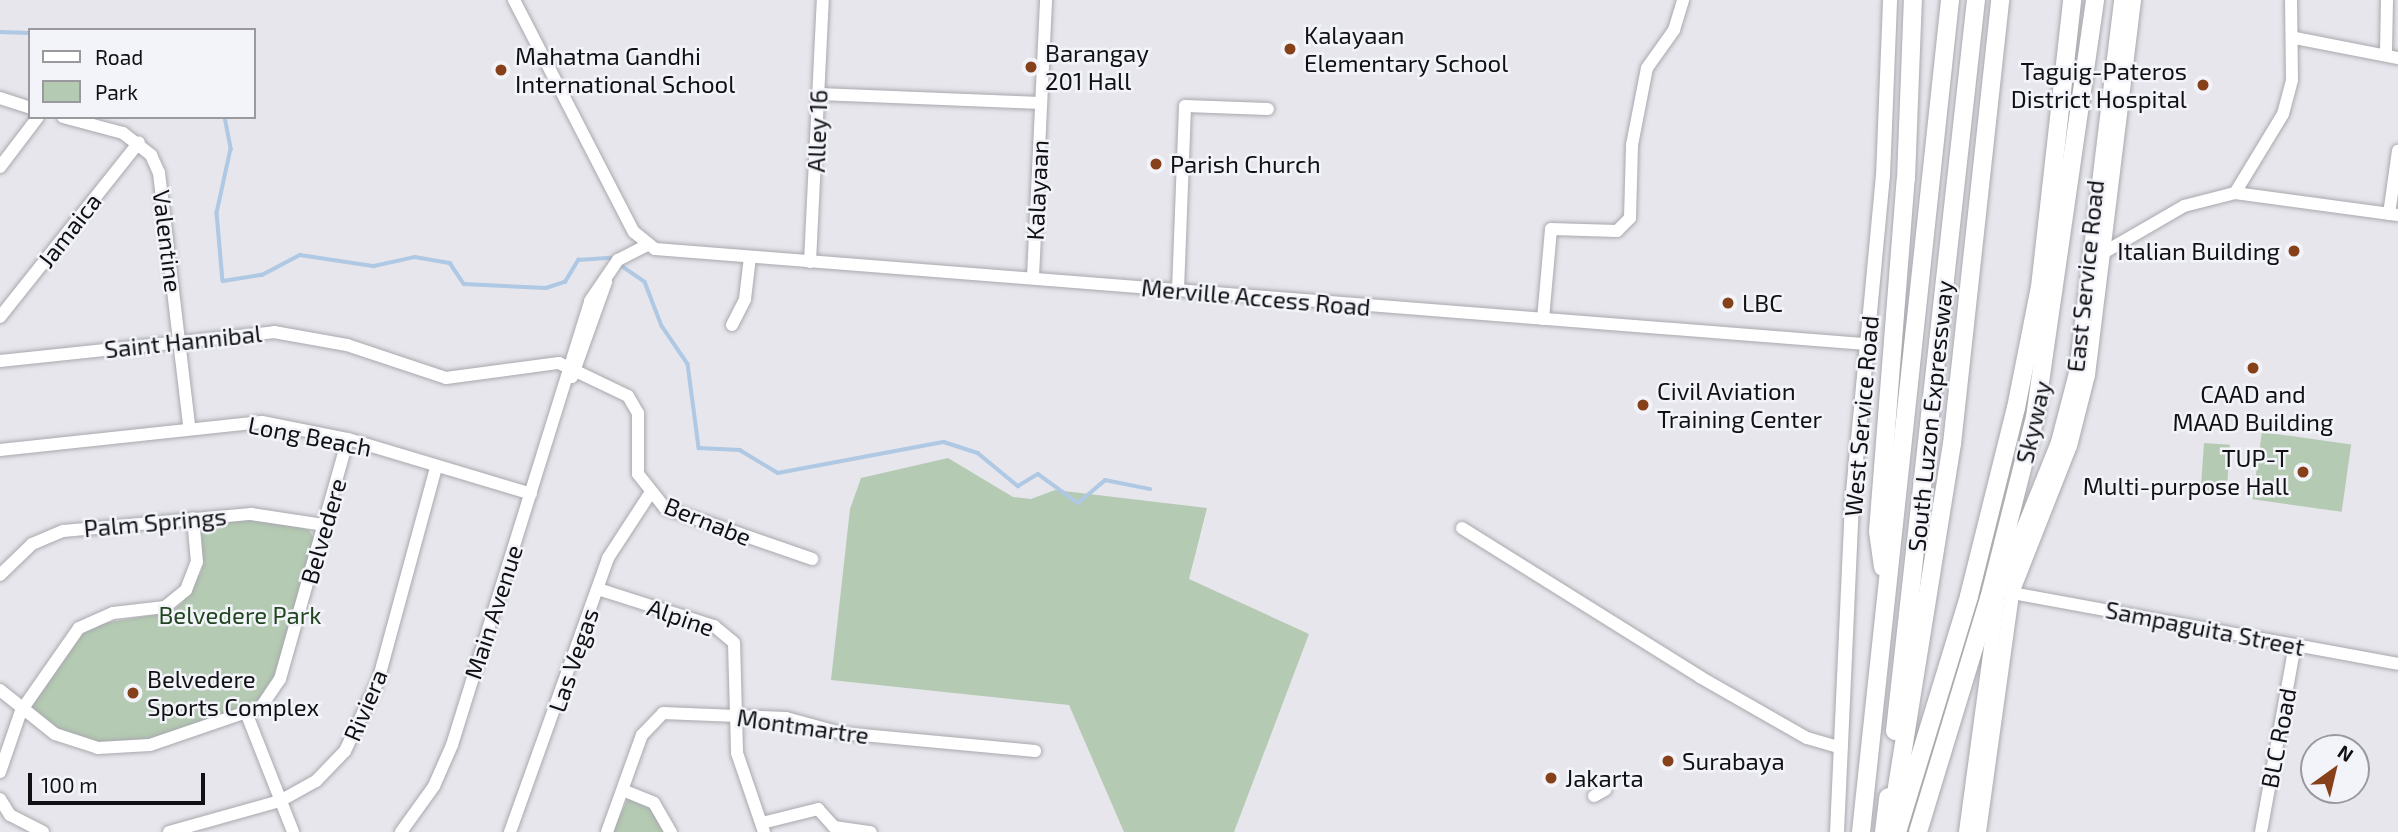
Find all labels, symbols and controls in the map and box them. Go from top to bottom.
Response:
place label: Kalayaan Elementary School [1304,21,1509,77]
legend [28,28,256,119]
place label: Barangay 201 Hall [1045,39,1149,95]
marker: Kalayaan Elementary School [1282,41,1298,57]
place label: Mahatma Gandhi International School [515,42,736,98]
text: Road [95,44,143,69]
place label: Taguig-Pateros District Hospital [2011,57,2187,113]
marker: Barangay 201 Hall [1023,59,1039,75]
marker: Mahatma Gandhi International School [493,62,509,78]
marker: Taguig-Pateros District Hospital [2193,75,2213,95]
text: Park [95,79,138,104]
street label: Alley 16 [801,89,833,173]
street label: Kalayaan [1020,139,1054,241]
place label: Parish Church [1170,150,1321,178]
marker: Parish Church [1148,156,1164,172]
street label: East Service Road [2061,179,2109,373]
street label: Jamaica [31,187,107,273]
street label: Valentine [147,188,189,294]
place label: Italian Building [2117,237,2280,265]
marker: Italian Building [2286,243,2302,259]
street label: Merville Access Road [1140,273,1372,321]
street label: South Luzon Expressway [1901,279,1959,553]
place label: LBC [1742,289,1783,317]
marker: LBC [1720,295,1736,311]
street label: West Service Road [1838,314,1884,518]
street label: Saint Hannibal [103,318,263,364]
marker: CAAD and MAAD Building [2245,360,2261,376]
place label: Civil Aviation Training Center [1657,377,1822,433]
street label: Skyway [2010,378,2056,466]
place label: CAAD and MAAD Building [2173,380,2333,436]
marker: Civil Aviation Training Center [1635,397,1651,413]
street label: Long Beach [246,410,374,462]
place label: TUP-T Multi-purpose Hall [2083,444,2289,500]
marker: TUP-T Multi-purpose Hall [2295,464,2311,480]
street label: Belvedere [294,475,352,587]
street label: Bernabe [660,491,756,551]
street label: Palm Springs [82,501,228,543]
street label: Main Avenue [458,541,528,683]
street label: Alpine [644,592,718,642]
street label: Sampaguita Street [2103,595,2307,661]
park label: Belvedere Park [158,601,322,629]
street label: Las Vegas [542,604,604,716]
place label: Belvedere Sports Complex [147,665,319,721]
street label: Riviera [337,665,393,745]
marker: Belvedere Sports Complex [125,685,141,701]
street label: BLC Road [2254,686,2302,790]
street label: Montmartre [735,702,871,750]
north arrow [2300,734,2370,804]
text: N [2334,739,2358,766]
place label: Surabaya [1682,747,1785,775]
marker: Surabaya [1660,753,1676,769]
scale bar [32,758,208,802]
place label: Jakarta [1565,764,1644,792]
marker: Jakarta [1543,770,1559,786]
text: 100 m [41,772,98,797]

